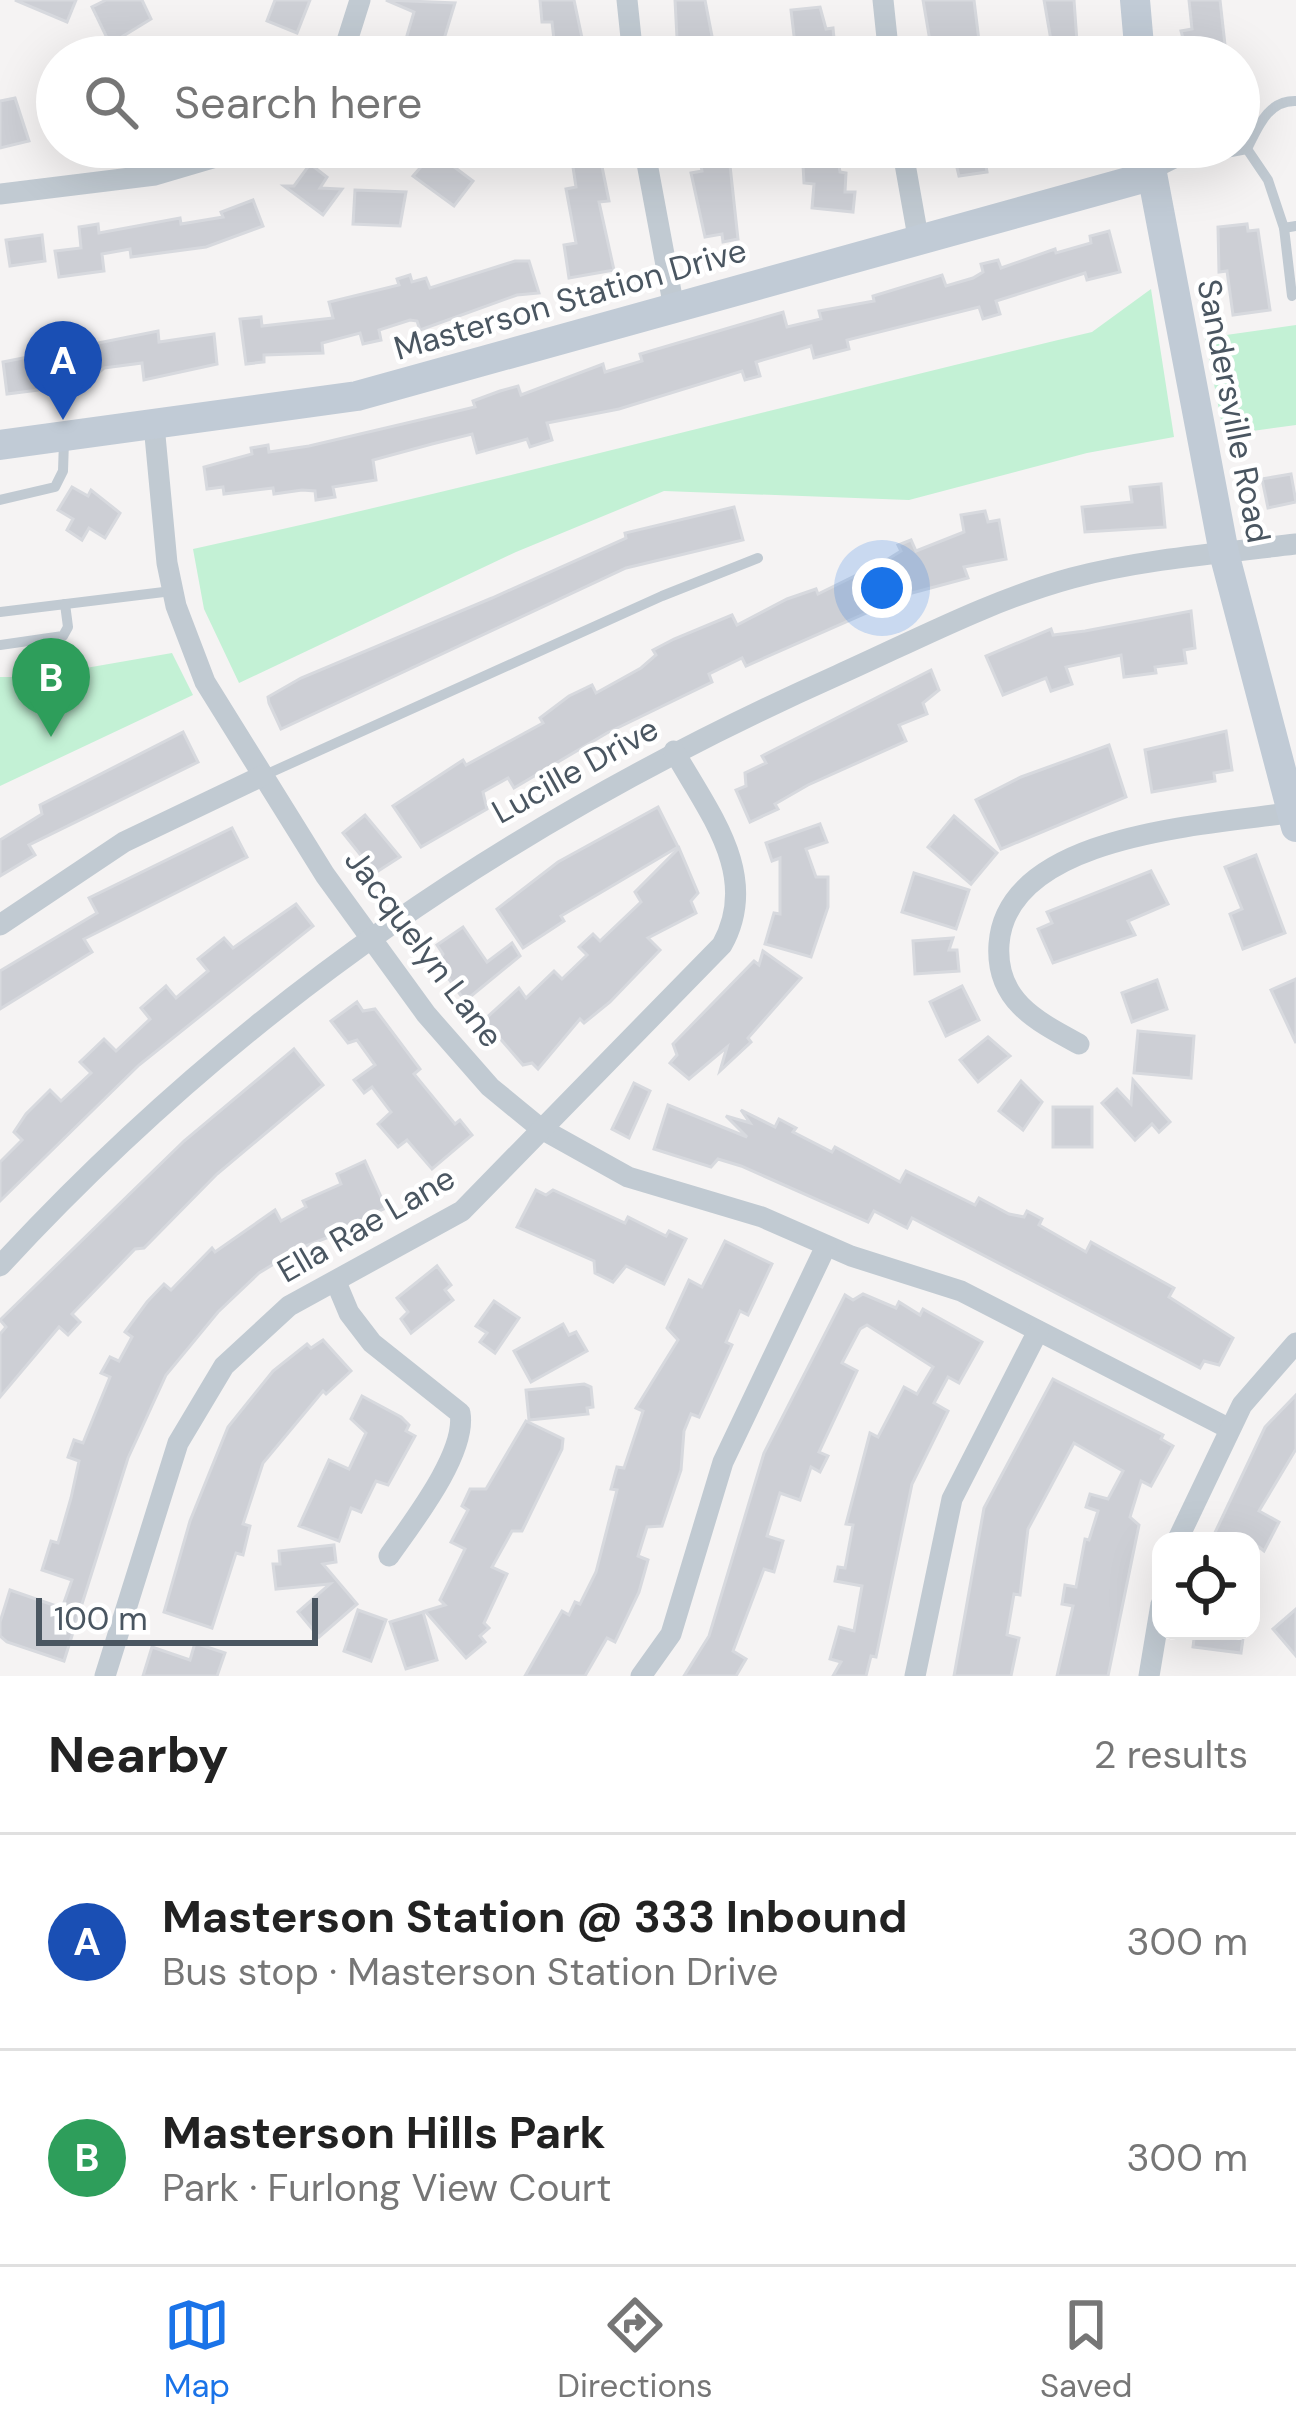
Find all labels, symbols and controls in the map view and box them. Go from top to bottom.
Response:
search box [36,36,1260,168]
icon: search [78,69,144,135]
text: Search here [174,73,422,132]
street label: Masterson Station Drive [389,228,751,370]
street label: Sandersville Road [1187,275,1281,547]
pin: A [24,321,102,420]
your location [852,558,912,618]
pin: B [12,638,90,737]
street label: Lucille Drive [484,707,666,833]
street label: Jacquelyn Lane [335,840,513,1056]
street label: Ella Rae Lane [270,1156,462,1292]
map controls [1152,1532,1260,1640]
button: locate [1152,1532,1260,1640]
scale bar [36,1592,318,1645]
text: 100 m [54,1597,148,1640]
text: Nearby [48,1721,229,1788]
text: 2 results [1094,1729,1248,1780]
text: Masterson Station @ 333 Inbound [162,1887,908,1946]
text: A [73,1916,101,1967]
text: 300 m [1126,1916,1248,1967]
text: Bus stop · Masterson Station Drive [162,1946,778,1997]
text: Masterson Hills Park [162,2103,606,2162]
text: B [75,2132,99,2183]
text: 300 m [1126,2132,1248,2183]
text: Park · Furlong View Court [162,2162,612,2213]
tab: Map [164,2292,230,2407]
tab: Directions [557,2292,713,2407]
tab: Saved [1040,2292,1132,2407]

